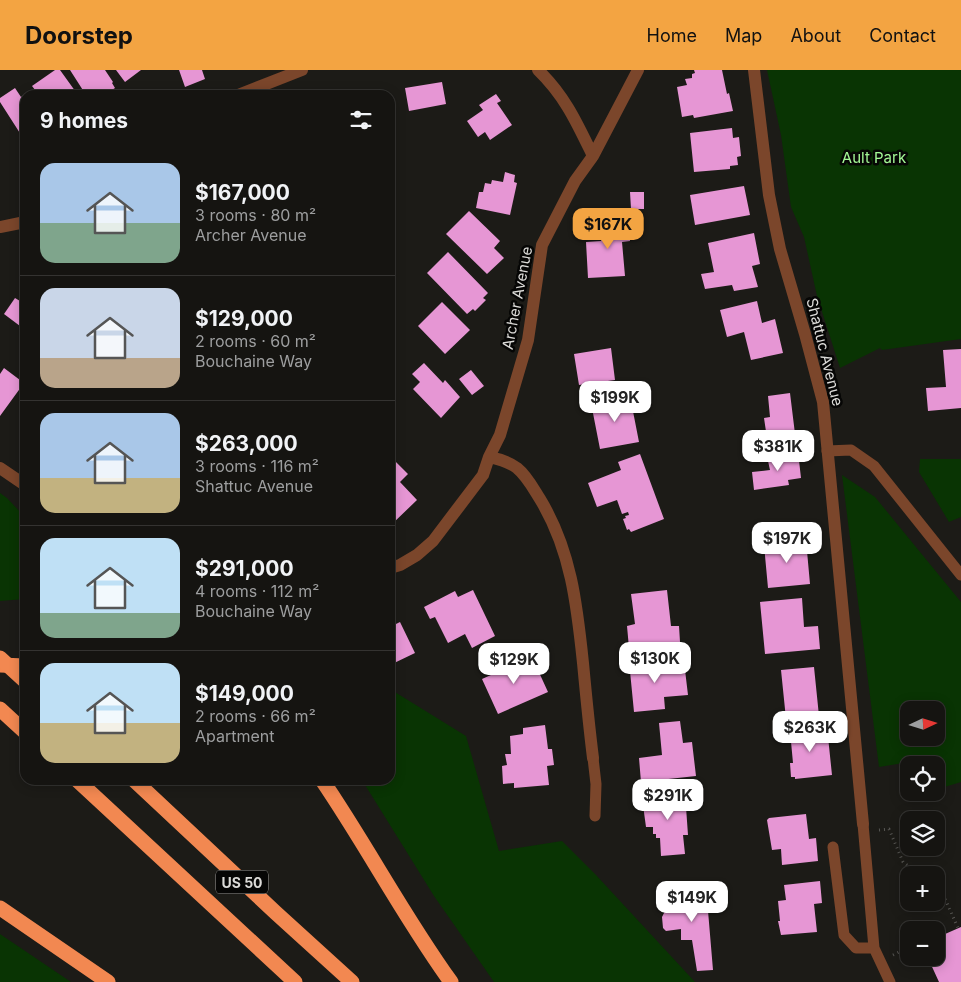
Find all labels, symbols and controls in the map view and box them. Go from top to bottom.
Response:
text: Doorstep [25,21,133,50]
text: Home [647,25,697,46]
text: Map [725,25,762,46]
text: About [790,25,841,46]
text: Contact [869,25,936,46]
icon: filters [347,106,375,134]
text: 9 homes [40,108,128,133]
park label: Ault Park [842,148,907,167]
text: $167,000 [195,180,290,205]
icon: home [80,183,140,243]
text: 3 rooms · 80 m² [195,205,316,225]
pin: $167K [573,208,643,250]
text: $167K [584,214,632,234]
text: Archer Avenue [195,225,306,245]
street label: Archer Avenue [498,245,536,351]
street label: Shattuc Avenue [802,296,848,408]
text: $129,000 [195,306,293,331]
icon: home [80,308,140,368]
text: 2 rooms · 60 m² [195,331,316,351]
text: Bouchaine Way [195,351,312,371]
pin: $199K [580,380,650,423]
text: $199K [590,387,640,407]
pin: $381K [743,430,813,472]
text: $263,000 [195,431,298,456]
icon: home [80,433,140,493]
text: $381K [753,436,803,456]
text: 3 rooms · 116 m² [195,456,319,476]
text: Shattuc Avenue [195,476,313,496]
pin: $197K [752,522,822,564]
text: $197K [763,528,811,548]
text: $291,000 [195,556,294,581]
icon: home [80,558,140,618]
text: 4 rooms · 112 m² [195,581,319,601]
text: Bouchaine Way [195,601,312,621]
pin: $129K [479,642,549,685]
pin: $130K [620,642,690,684]
text: $130K [630,648,680,668]
text: $129K [489,649,539,669]
text: $149,000 [195,681,294,706]
icon: home [80,683,140,743]
north arrow [900,701,945,746]
map controls [900,701,945,966]
text: 2 rooms · 66 m² [195,706,316,726]
pin: $263K [775,710,845,753]
text: $263K [784,717,836,737]
text: Apartment [195,726,275,746]
button: locate [900,756,945,801]
pin: $291K [633,778,703,821]
text: $291K [643,785,693,805]
button: layers [900,811,945,856]
button: + [900,866,945,911]
road number: US 50 [216,870,268,894]
pin: $149K [657,880,727,923]
text: $149K [667,887,717,907]
button: − [900,921,945,966]

